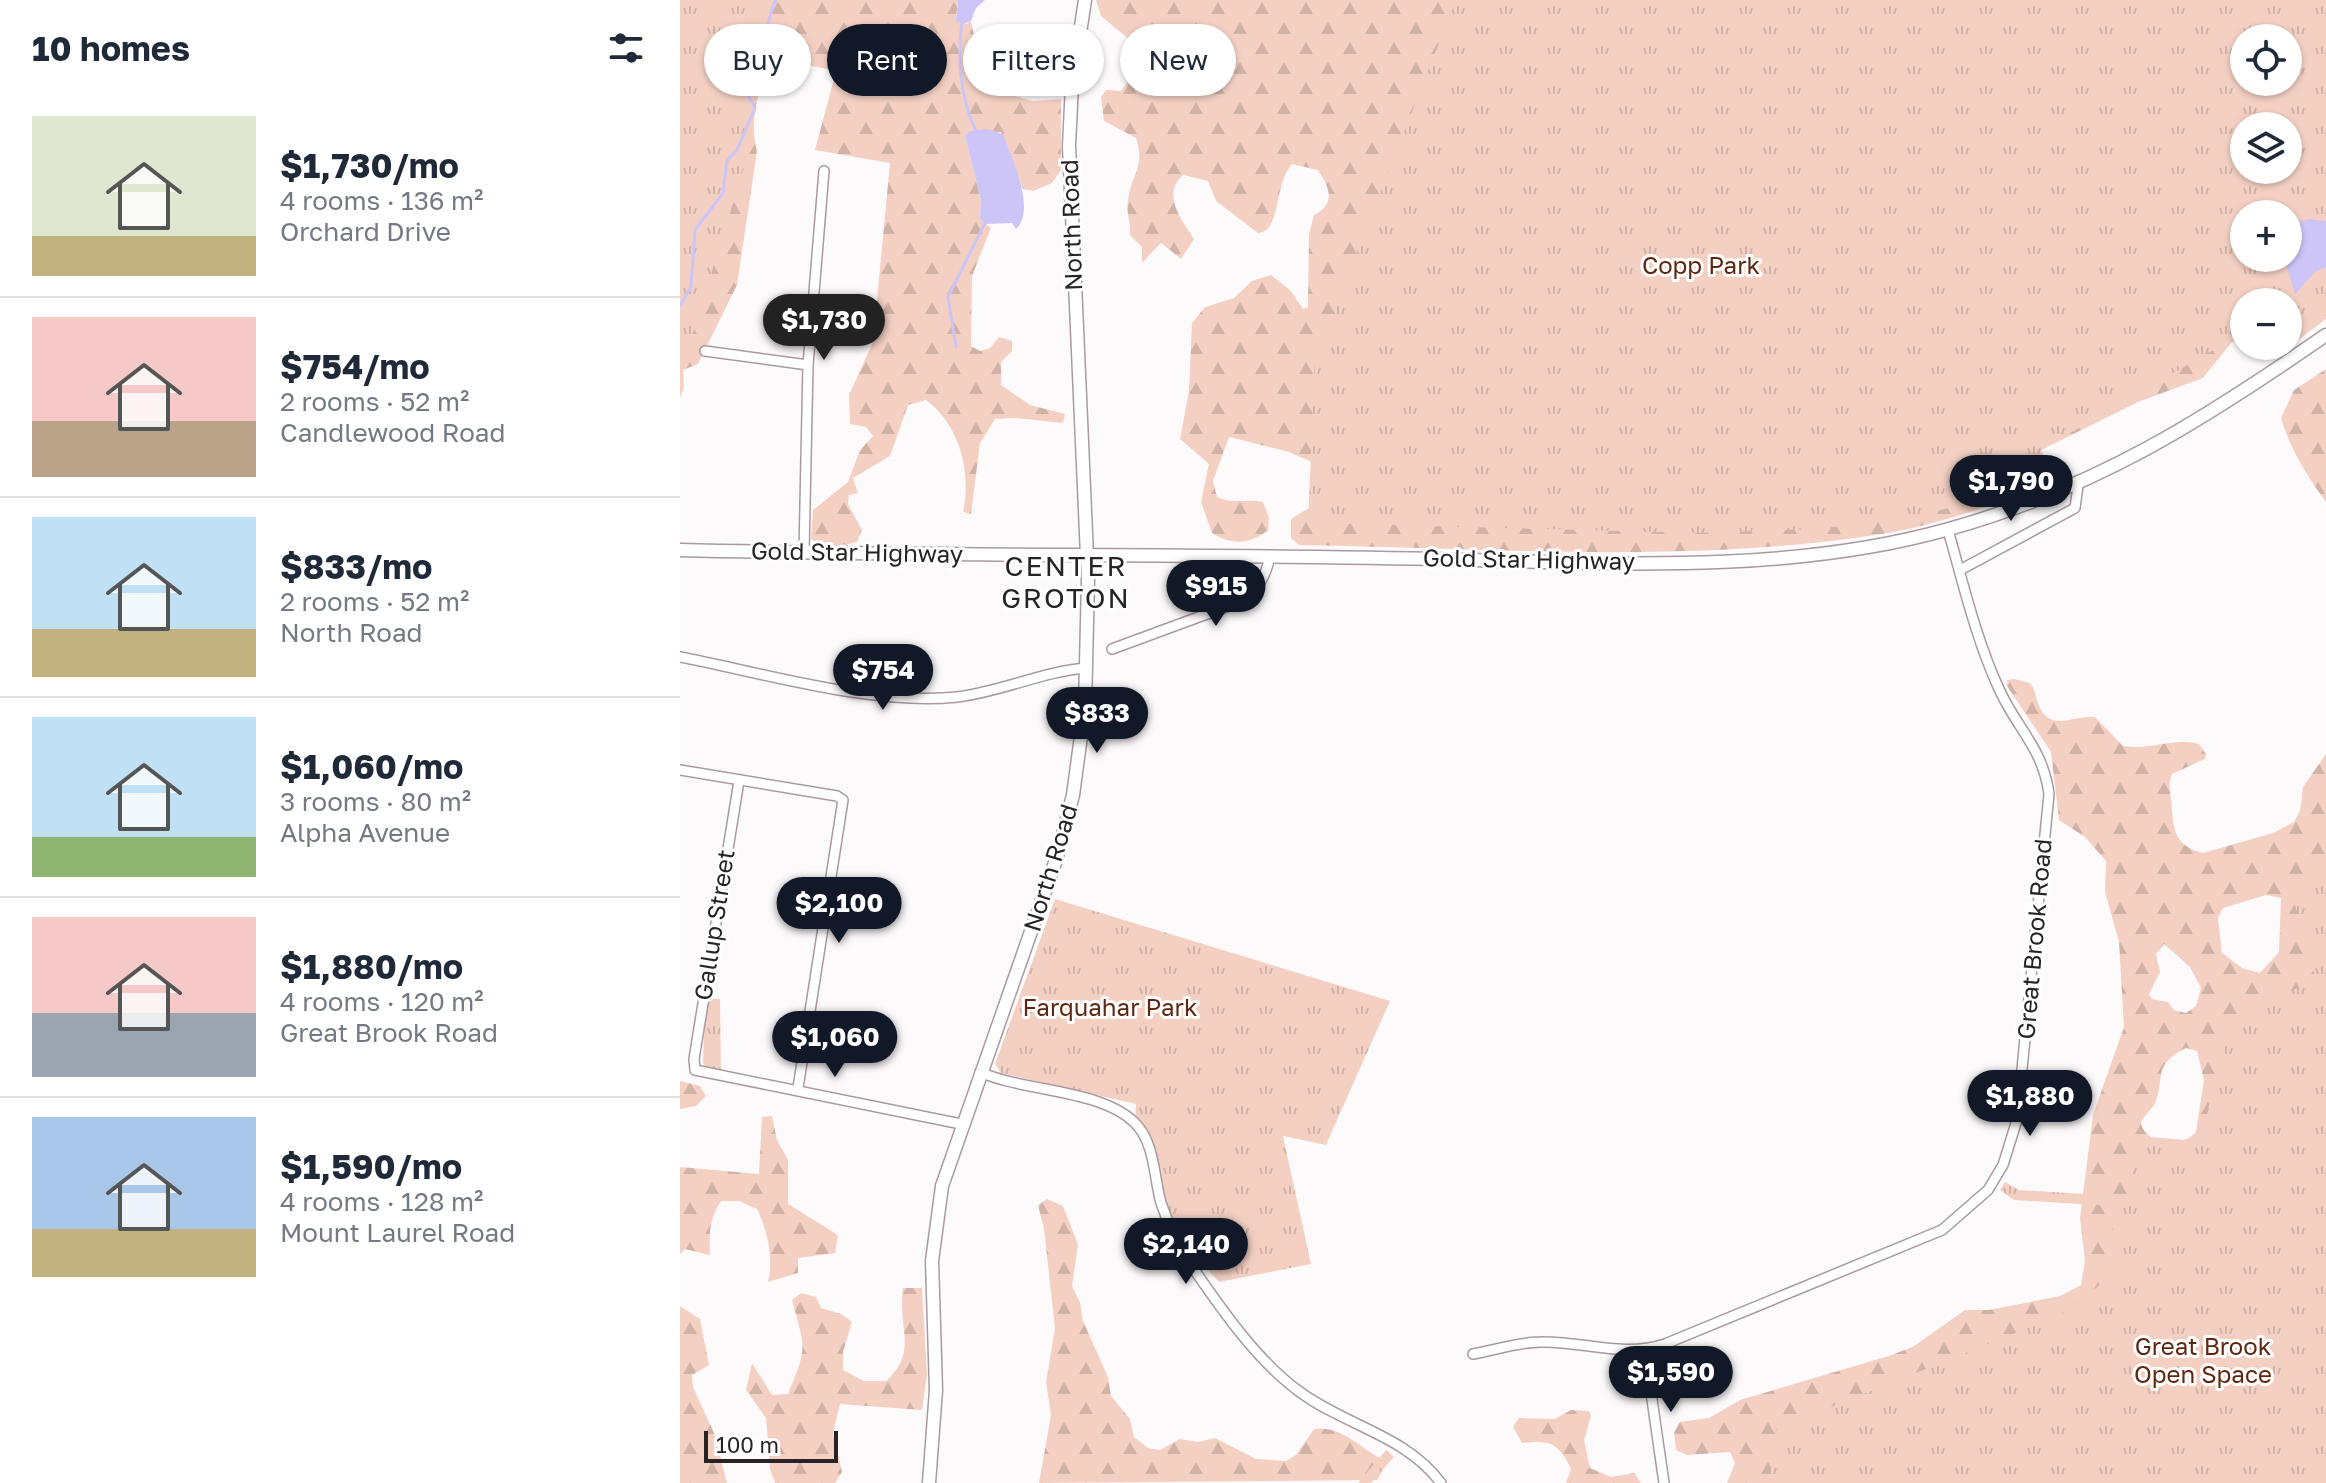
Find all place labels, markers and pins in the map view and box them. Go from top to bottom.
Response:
pin: $1,730 [759,294,889,362]
pin: $1,790 [1946,455,2076,523]
pin: $915 [1169,560,1263,628]
pin: $754 [836,644,930,712]
pin: $833 [1050,687,1144,755]
pin: $2,100 [774,877,904,945]
pin: $1,060 [770,1011,900,1079]
pin: $1,880 [1965,1070,2095,1138]
pin: $2,140 [1121,1218,1251,1286]
pin: $1,590 [1606,1346,1736,1414]

